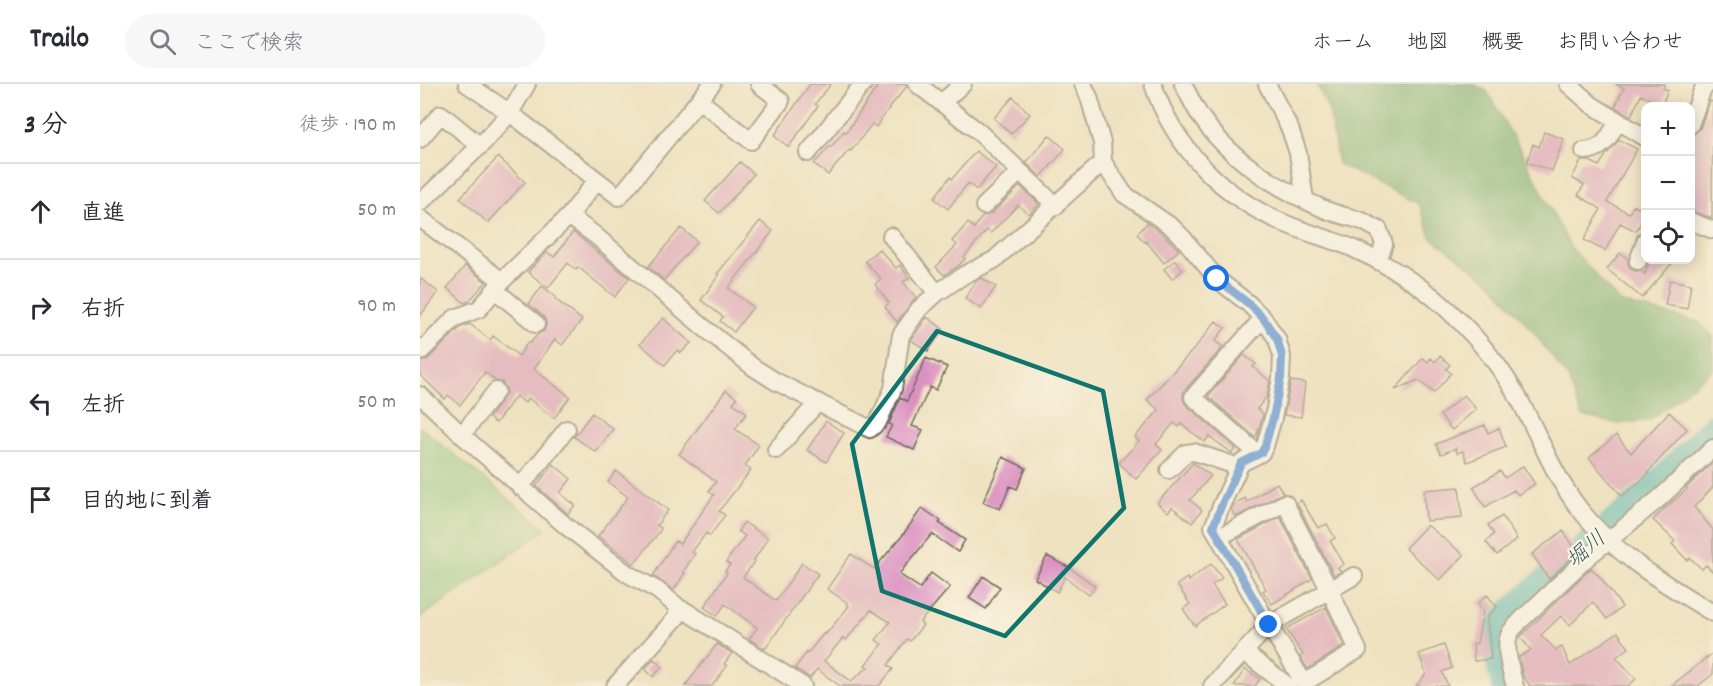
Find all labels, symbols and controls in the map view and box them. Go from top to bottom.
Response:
search box [125,14,545,68]
text: Trailo [30,21,89,61]
icon: search [146,25,179,58]
text: ここで検索 [194,29,304,60]
text: ホーム [1312,29,1374,59]
text: 地図 [1407,29,1449,59]
text: 概要 [1482,29,1524,59]
text: お問い合わせ [1557,29,1683,59]
map controls [1641,102,1695,264]
button: + [1641,102,1695,156]
text: 3 分 [24,108,68,145]
text: 徒歩 · 190 m [300,112,396,140]
button: − [1641,156,1695,210]
icon: ahead [24,195,57,228]
text: 50 m [358,197,396,225]
text: 直進 [81,199,125,230]
button: locate [1641,210,1695,264]
route start [1203,265,1229,291]
icon: right [24,291,57,324]
text: 90 m [358,293,396,321]
text: 右折 [81,295,125,326]
icon: left [24,387,57,420]
text: 50 m [358,389,396,417]
text: 左折 [81,391,125,422]
icon: arrive [24,483,57,516]
text: 目的地に到着 [81,487,213,518]
water label: 堀川 [1561,525,1614,577]
route end [1255,611,1281,637]

